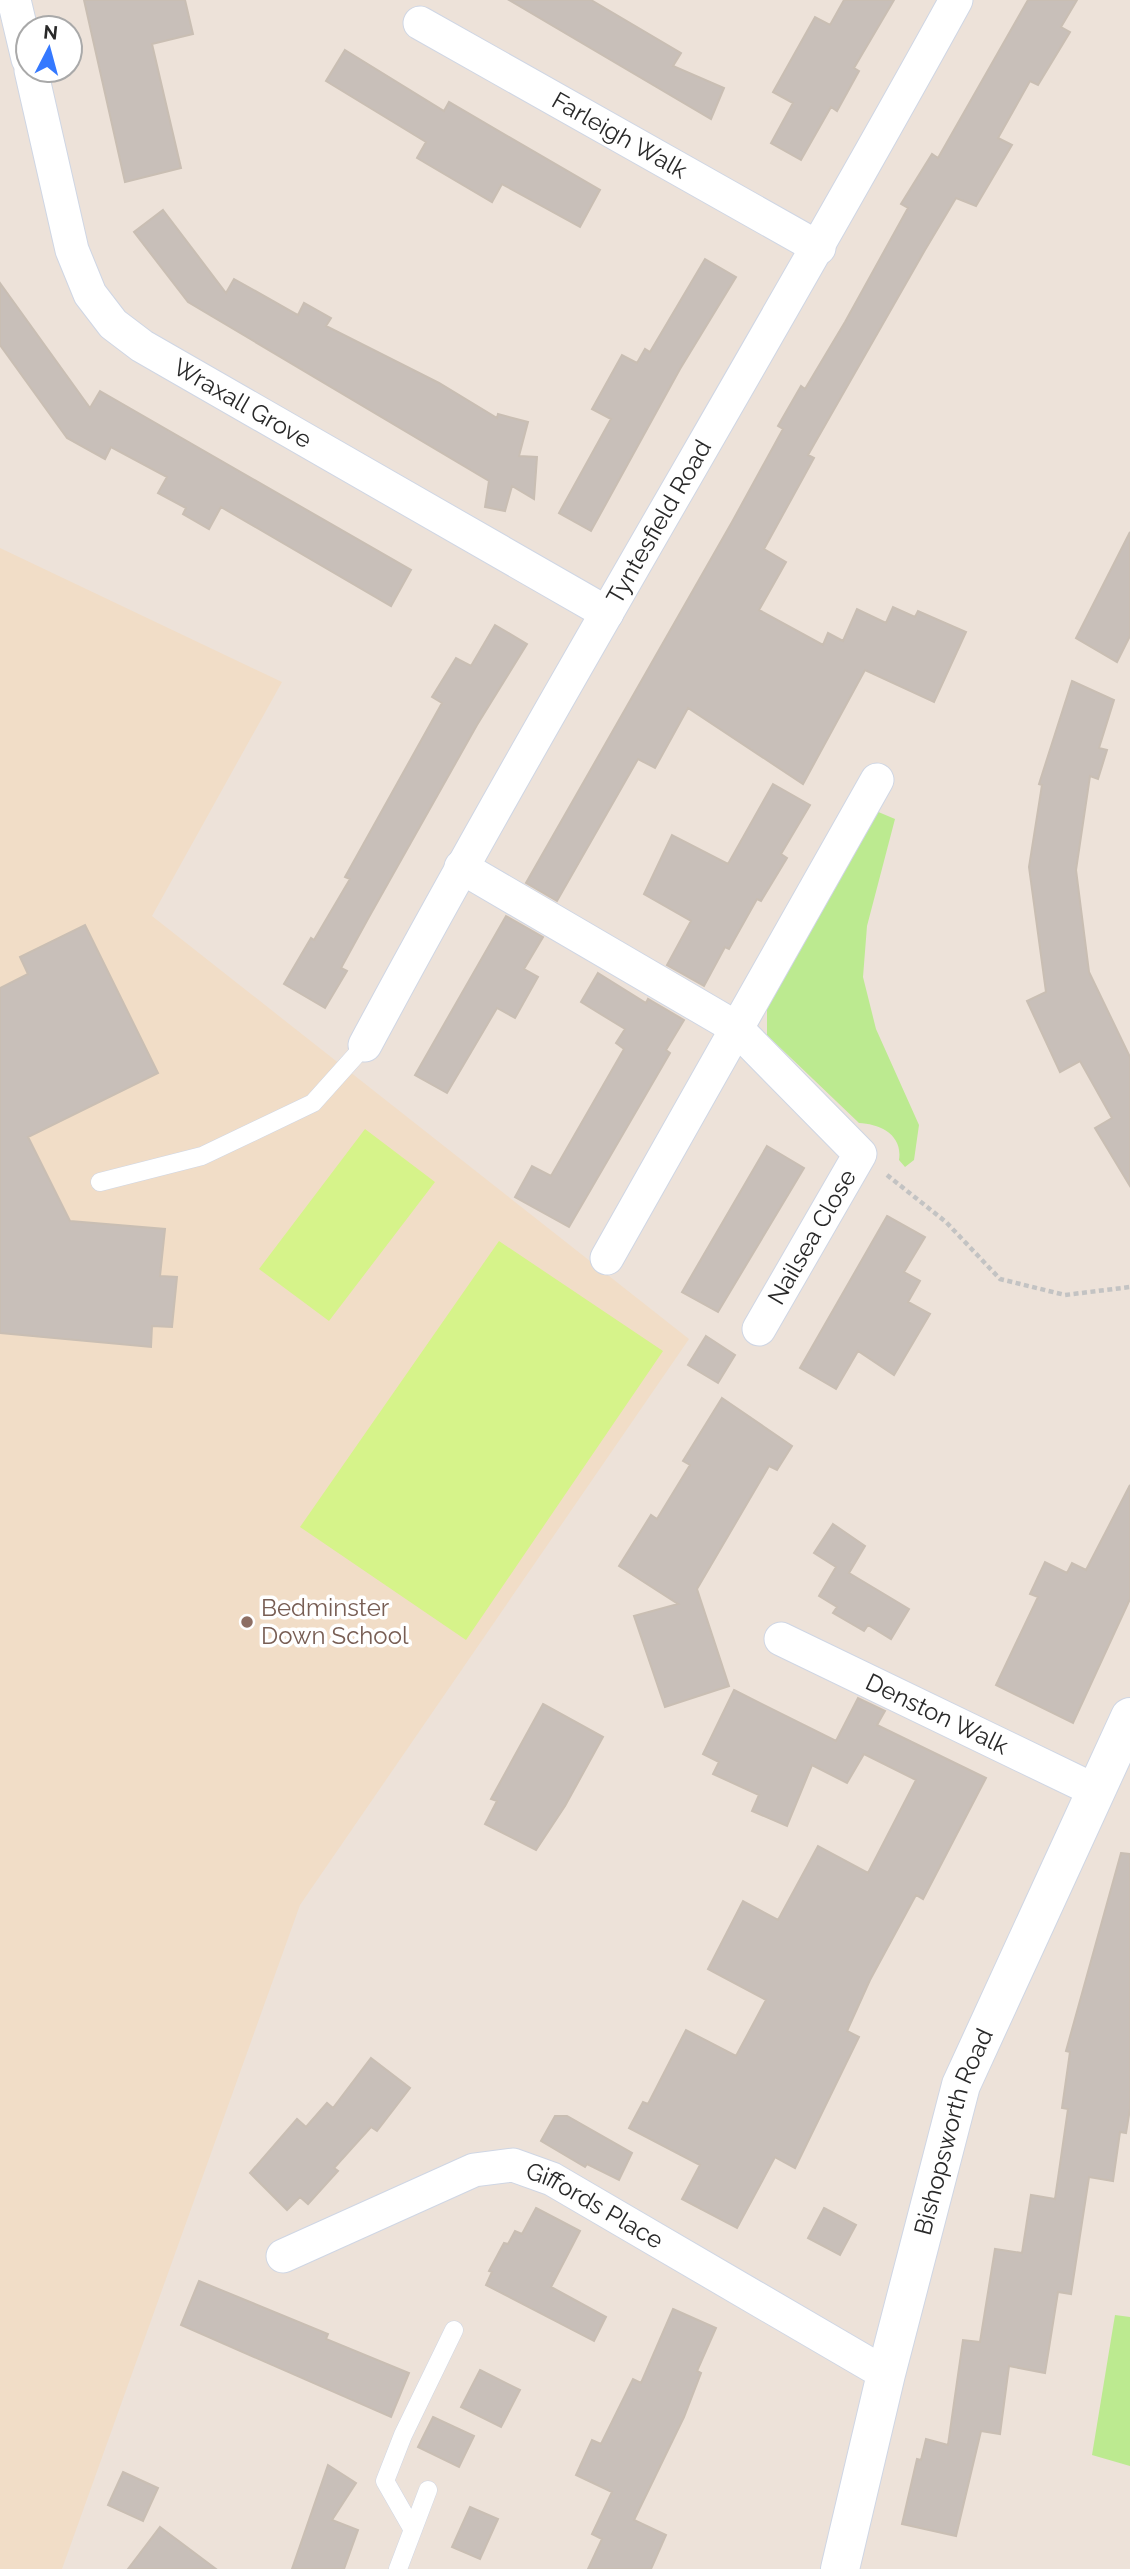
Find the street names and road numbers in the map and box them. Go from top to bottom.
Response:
street label: Farleigh Walk [547,86,693,185]
street label: Wraxall Grove [168,352,317,454]
street label: Tyntesfield Road [600,435,717,609]
street label: Nailsea Close [761,1164,862,1309]
street label: Denston Walk [861,1667,1013,1760]
street label: Bishopsworth Road [908,2024,999,2238]
street label: Giffords Place [522,2156,669,2255]

